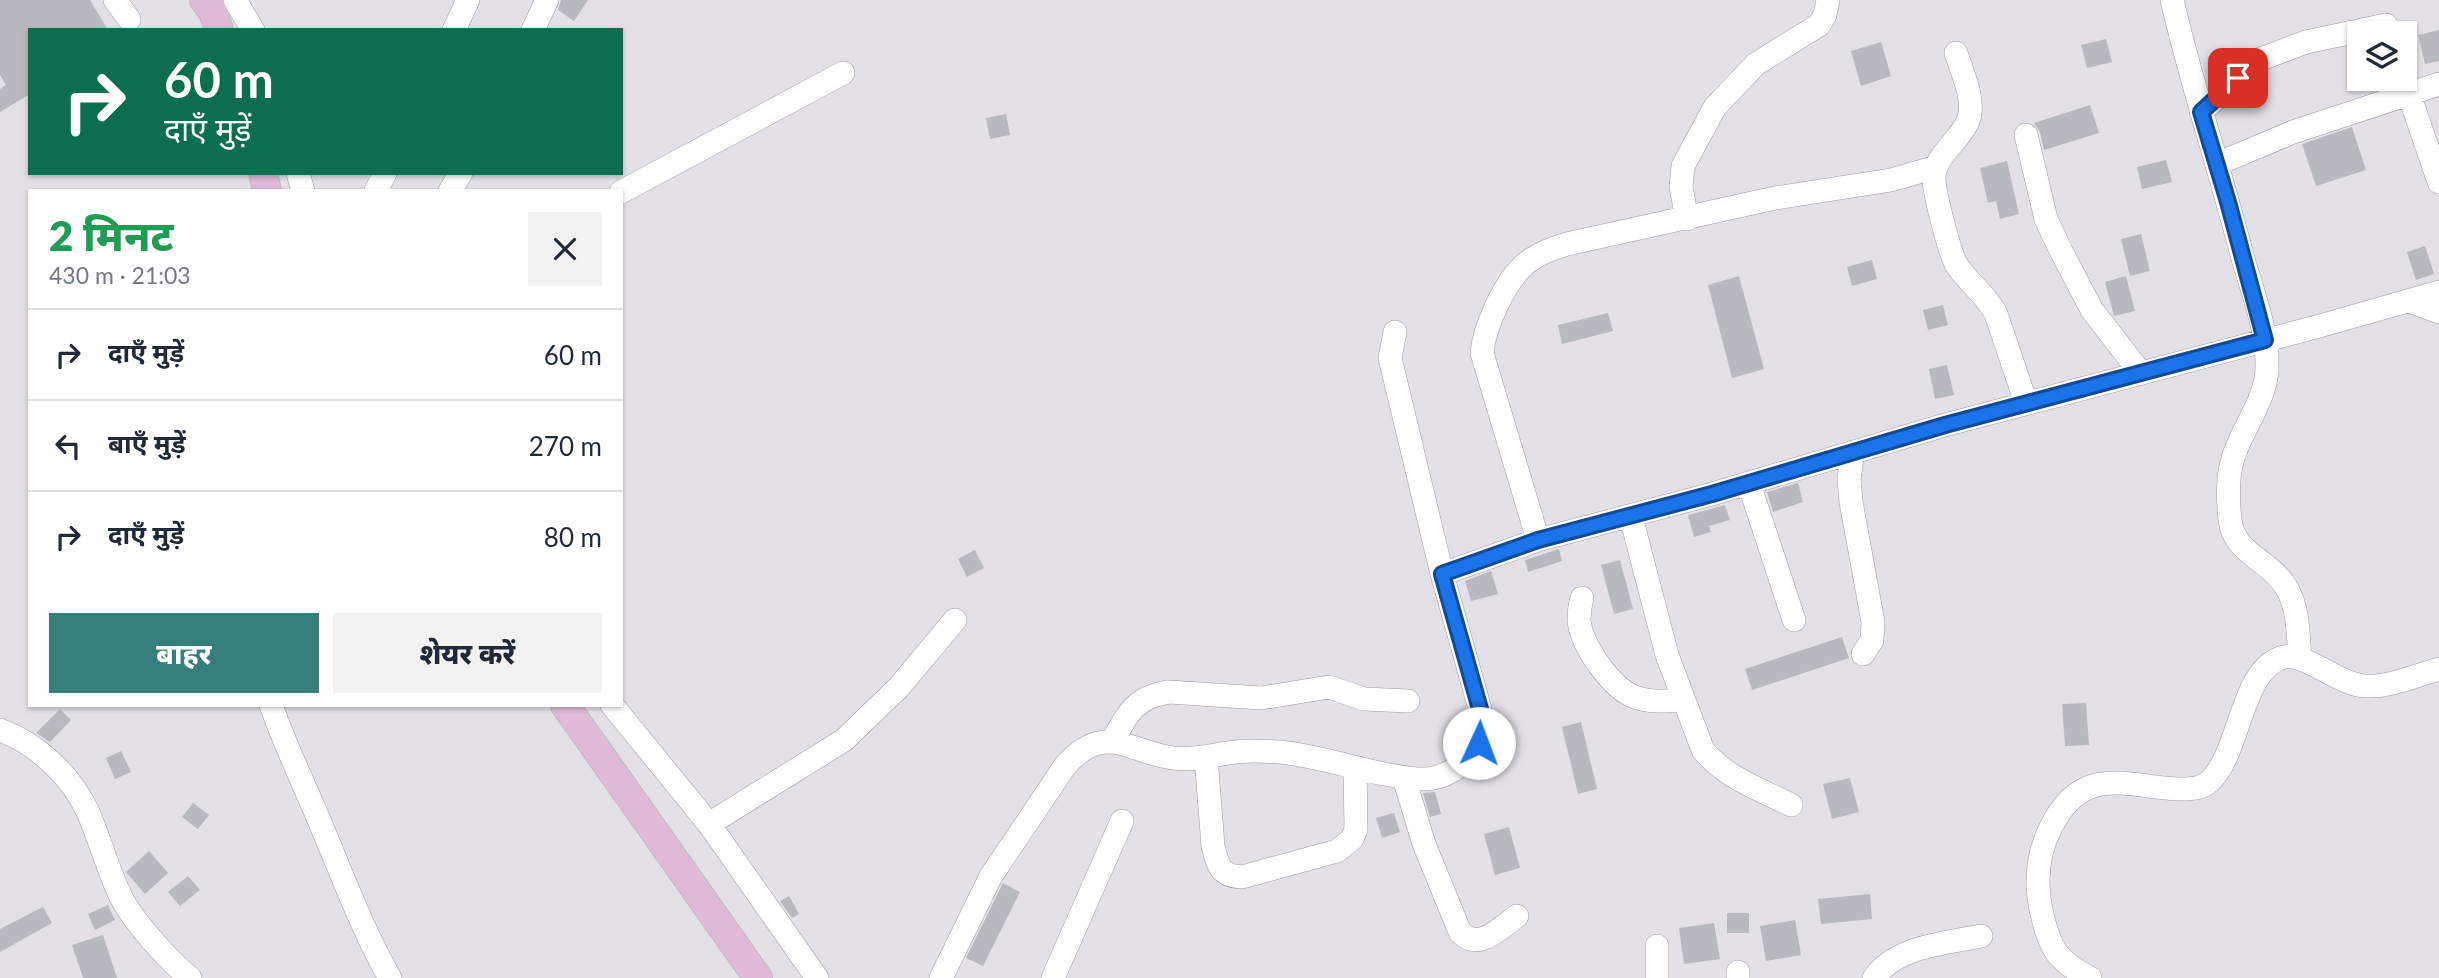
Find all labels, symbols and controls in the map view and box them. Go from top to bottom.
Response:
map controls [2347,21,2417,91]
button: layers [2347,21,2417,91]
pin [2208,48,2268,108]
text: 60 m [164,50,274,108]
icon: right [49,56,140,147]
icon: arrive [2219,59,2257,97]
text: दाएँ मुड़ें [164,109,251,148]
text: 2 मिनट [49,210,174,260]
button: close [528,212,602,286]
text: 430 m · 21:03 [49,261,191,289]
icon: right [49,336,87,374]
text: दाएँ मुड़ें [108,336,184,368]
text: 60 m [544,339,602,371]
icon: left [49,427,87,465]
text: बाएँ मुड़ें [108,427,186,459]
text: 270 m [529,430,602,462]
icon: right [49,518,87,556]
text: दाएँ मुड़ें [108,518,184,550]
text: 80 m [544,521,602,553]
button: बाहर [49,613,319,693]
button: शेयर करें [333,613,602,693]
position arrow [1442,706,1516,780]

